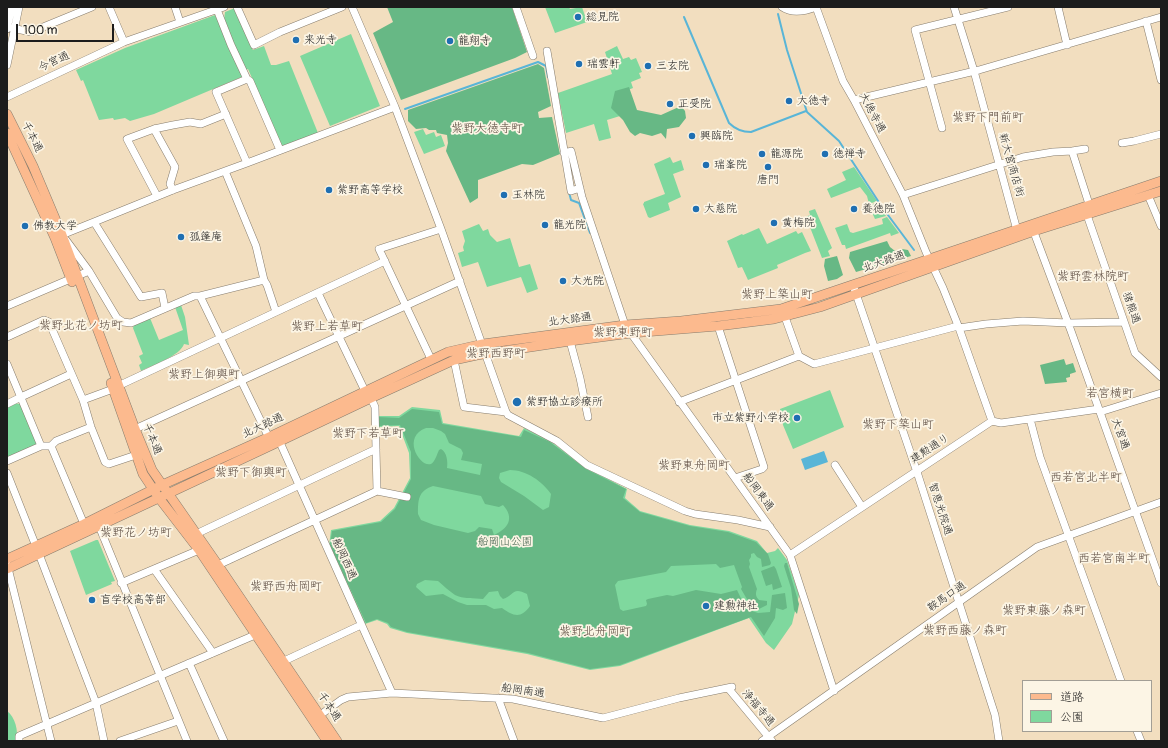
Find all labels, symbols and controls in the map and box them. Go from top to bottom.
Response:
place label: 総見院 [586,10,619,24]
marker: 総見院 [573,12,583,22]
scale bar [18,16,116,42]
text: 100 m [23,23,57,38]
place label: 来光寺 [304,33,337,47]
place label: 龍翔寺 [458,34,491,48]
marker: 来光寺 [291,35,301,45]
marker: 龍翔寺 [445,36,455,46]
street label: 今宮通 [36,49,72,75]
place label: 瑞雲軒 [587,57,620,71]
marker: 瑞雲軒 [574,59,584,69]
place label: 三玄院 [656,59,689,73]
marker: 三玄院 [643,61,653,71]
street label: 大徳寺通 [856,90,888,136]
place label: 大徳寺 [797,94,830,108]
marker: 大徳寺 [784,96,794,106]
place label: 正受院 [678,97,711,111]
marker: 正受院 [665,99,675,109]
district label: 紫野下門前町 [952,111,1024,125]
street label: 千本通 [19,119,45,155]
district label: 紫野大徳寺町 [451,122,523,136]
place label: 興臨院 [700,129,733,143]
marker: 興臨院 [687,131,697,141]
street label: 新大宮商店街 [996,131,1026,199]
place label: 龍源院 [770,147,803,161]
place label: 徳禅寺 [833,147,866,161]
marker: 龍源院 [757,149,767,159]
marker: 徳禅寺 [820,149,830,159]
place label: 瑞峯院 [714,158,747,172]
marker: 瑞峯院 [701,160,711,170]
marker: 唐門 [763,162,773,172]
place label: 唐門 [757,173,779,187]
place label: 紫野高等学校 [337,183,403,197]
marker: 紫野高等学校 [324,185,334,195]
place label: 玉林院 [512,188,545,202]
marker: 玉林院 [499,190,509,200]
place label: 大慈院 [704,202,737,216]
place label: 養徳院 [862,202,895,216]
marker: 大慈院 [691,204,701,214]
marker: 養徳院 [849,204,859,214]
place label: 黄梅院 [782,216,815,230]
place label: 龍光院 [553,218,586,232]
marker: 黄梅院 [769,218,779,228]
place label: 佛教大学 [33,219,77,233]
marker: 龍光院 [540,220,550,230]
marker: 佛教大学 [20,221,30,231]
place label: 孤篷庵 [189,230,222,244]
marker: 孤篷庵 [176,232,186,242]
street label: 北大路通 [861,249,907,275]
district label: 紫野雲林院町 [1057,270,1129,284]
place label: 大光院 [571,274,604,288]
marker: 大光院 [558,276,568,286]
district label: 紫野上築山町 [741,288,813,302]
street label: 猪熊通 [1119,290,1143,326]
street label: 北大路通 [547,310,593,330]
district label: 紫野北花ノ坊町 [39,319,123,333]
district label: 紫野上若草町 [291,320,363,334]
district label: 紫野東野町 [593,326,653,340]
district label: 紫野西野町 [466,347,526,361]
district label: 紫野上御輿町 [168,368,240,382]
district label: 若宮横町 [1086,387,1134,401]
place label: 紫野協立診療所 [526,395,603,409]
marker: 紫野協立診療所 [511,396,523,408]
street label: 北大路通 [240,411,286,441]
place label: 市立紫野小学校 [712,411,789,425]
marker: 市立紫野小学校 [792,413,802,423]
street label: 大宮通 [1108,416,1132,452]
district label: 紫野下築山町 [862,418,934,432]
street label: 千本通 [139,421,165,457]
district label: 紫野下若草町 [332,427,404,441]
street label: 建勲通り [908,431,952,467]
district label: 紫野東舟岡町 [658,459,730,473]
district label: 紫野下御輿町 [215,466,287,480]
street label: 船岡東通 [740,470,776,514]
district label: 西若宮北半町 [1050,471,1122,485]
street label: 智恵光院通 [925,481,955,537]
district label: 紫野花ノ坊町 [100,526,172,540]
park label: 船岡山公園 [478,535,532,549]
street label: 船岡西通 [329,536,359,582]
district label: 西若宮南半町 [1078,552,1150,566]
street label: 鞍馬口通 [925,579,969,615]
district label: 紫野西舟岡町 [250,580,322,594]
place label: 盲学校高等部 [100,593,166,607]
marker: 盲学校高等部 [87,595,97,605]
place label: 建勲神社 [714,599,758,613]
marker: 建勲神社 [701,601,711,611]
district label: 紫野東藤ノ森町 [1002,604,1086,618]
district label: 紫野西藤ノ森町 [923,624,1007,638]
district label: 紫野北舟岡町 [559,625,631,639]
legend [1022,680,1152,732]
street label: 船岡南通 [500,681,546,701]
street label: 浄福寺通 [739,687,777,729]
street label: 千本通 [314,690,344,724]
text: 道路 [1060,690,1084,705]
text: 公園 [1060,710,1084,725]

